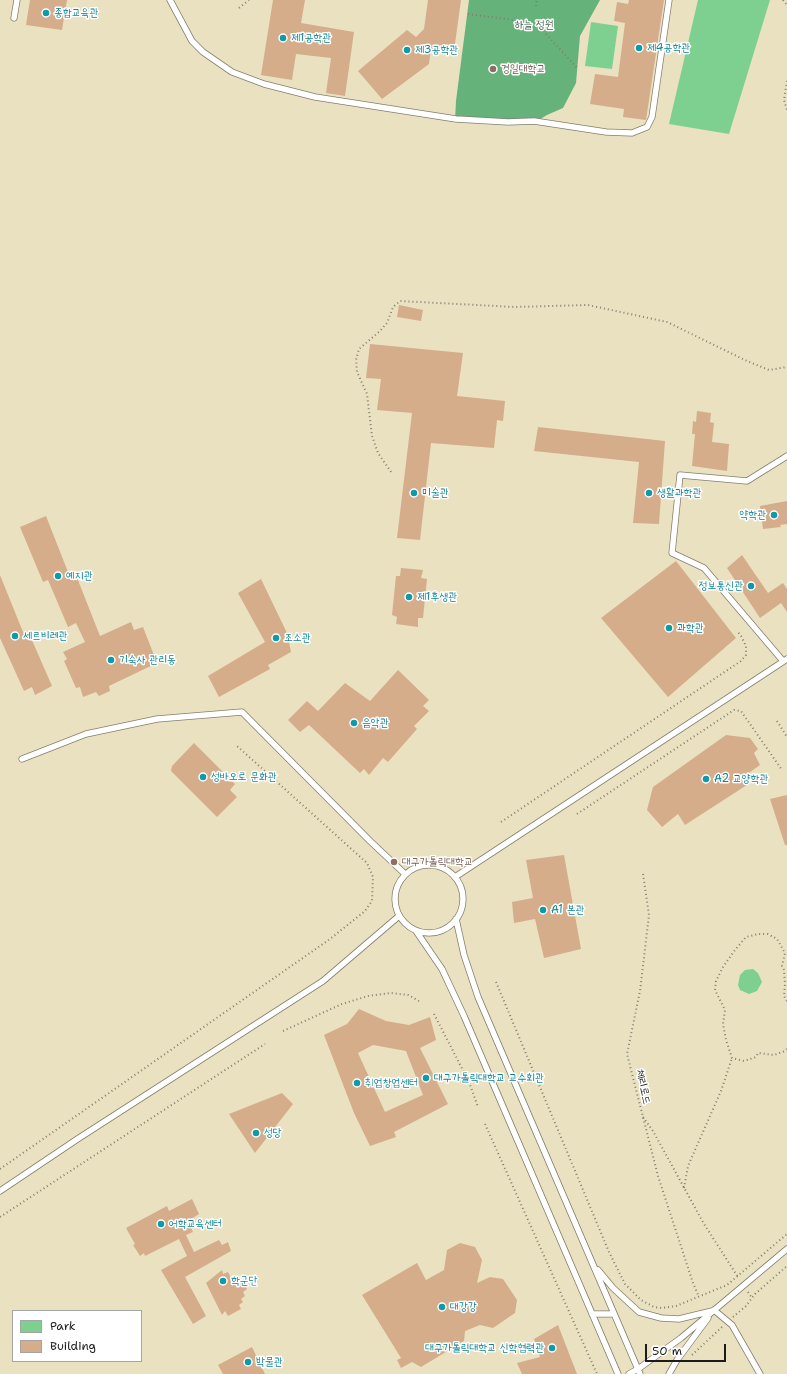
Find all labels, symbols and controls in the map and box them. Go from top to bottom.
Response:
place label: 종합교육관 [54,6,98,20]
marker: 종합교육관 [41,8,51,18]
park label: 하늘 정원 [514,18,554,32]
place label: 제1공학관 [291,31,331,45]
marker: 제1공학관 [278,33,288,43]
place label: 제4공학관 [647,41,690,55]
place label: 제3공학관 [415,43,458,57]
marker: 제4공학관 [634,43,644,53]
marker: 제3공학관 [402,45,412,55]
place label: 경일대학교 [501,62,545,76]
marker: 경일대학교 [488,64,498,74]
place label: 미술관 [422,486,449,500]
place label: 생활과학관 [657,486,701,500]
marker: 미술관 [409,488,419,498]
marker: 생활과학관 [644,488,654,498]
place label: 약학관 [739,508,766,522]
marker: 약학관 [769,510,779,520]
place label: 예지관 [66,569,93,583]
marker: 예지관 [53,571,63,581]
place label: 정보통신관 [699,579,743,593]
marker: 정보통신관 [746,581,756,591]
place label: 제1후생관 [417,590,457,604]
marker: 제1후생관 [404,592,414,602]
place label: 과학관 [677,621,704,635]
marker: 과학관 [664,623,674,633]
place label: 세르비레관 [23,629,67,643]
marker: 세르비레관 [10,631,20,641]
place label: 조소관 [284,631,311,645]
marker: 조소관 [271,633,281,643]
place label: 기숙사 관리동 [119,653,176,667]
marker: 기숙사 관리동 [106,655,116,665]
place label: 음악관 [362,716,389,730]
marker: 음악관 [349,718,359,728]
place label: 성바오로 문화관 [211,770,277,784]
marker: 성바오로 문화관 [198,772,208,782]
place label: A2 교양학관 [714,772,768,786]
marker: A2 교양학관 [701,774,711,784]
place label: 대구가톨릭대학교 [402,855,473,869]
marker: 대구가톨릭대학교 [389,857,399,867]
place label: A1 본관 [551,903,584,917]
marker: A1 본관 [538,905,548,915]
street label: 체리로드 [632,1068,654,1106]
place label: 대구가톨릭대학교 교수회관 [434,1071,544,1085]
marker: 대구가톨릭대학교 교수회관 [421,1073,431,1083]
place label: 취업창업센터 [365,1076,418,1090]
marker: 취업창업센터 [352,1078,362,1088]
place label: 성당 [264,1126,282,1140]
marker: 성당 [251,1128,261,1138]
place label: 어학교육센터 [169,1217,222,1231]
marker: 어학교육센터 [156,1219,166,1229]
place label: 학군단 [231,1274,258,1288]
marker: 학군단 [218,1276,228,1286]
place label: 대강강 [450,1300,477,1314]
marker: 대강강 [437,1302,447,1312]
legend [12,1310,142,1362]
text: Park [50,1318,76,1334]
scale bar [647,1336,728,1362]
text: Building [50,1338,96,1354]
place label: 대구가톨릭대학교 신학협력관 [425,1341,544,1355]
marker: 대구가톨릭대학교 신학협력관 [547,1343,557,1353]
text: 50 m [652,1343,682,1359]
place label: 박물관 [256,1355,283,1369]
marker: 박물관 [243,1357,253,1367]

